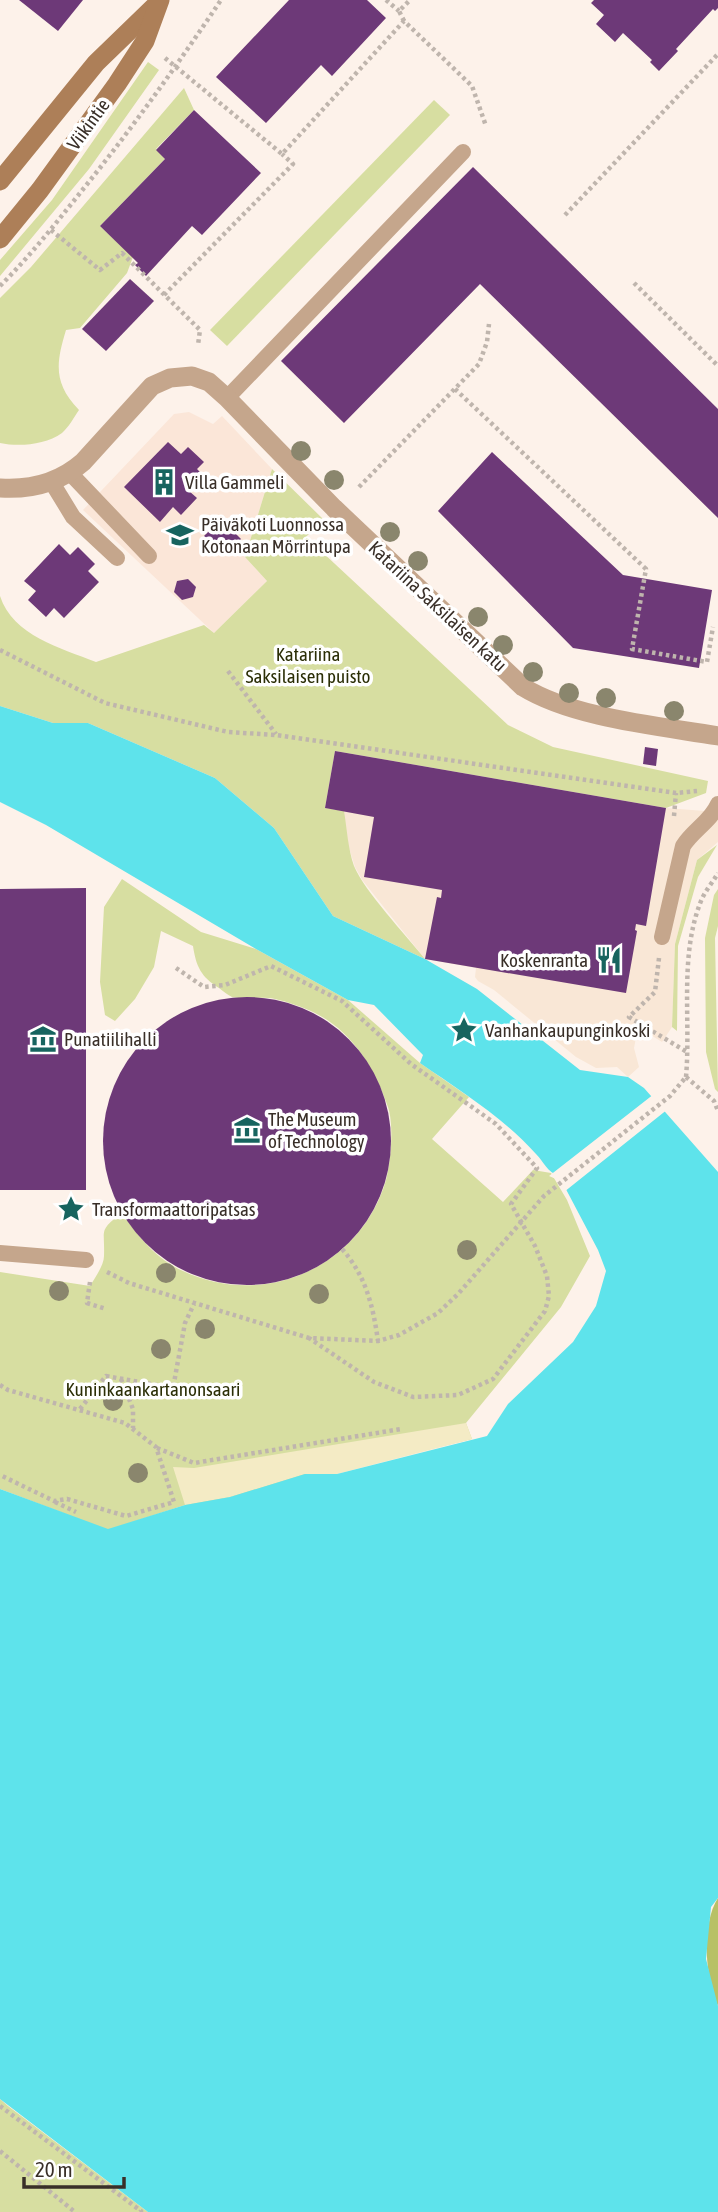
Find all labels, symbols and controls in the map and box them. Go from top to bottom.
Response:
street label: Viikintie [62,94,114,154]
building icon: Villa Gammeli [149,467,179,497]
place label: Villa Gammeli [185,471,284,493]
place label: Päiväkoti Luonnossa Kotonaan Mörrintupa [201,513,351,557]
school or university icon: Päiväkoti Luonnossa Kotonaan Mörrintupa [165,520,195,550]
street label: Katariina Saksilaisen katu [364,536,512,676]
park label: Katariina Saksilaisen puisto [245,643,371,687]
restaurant icon: Koskenranta [594,945,624,975]
place label: Koskenranta [500,949,588,971]
place icon: Vanhankaupunginkoski [449,1015,479,1045]
place label: Vanhankaupunginkoski [485,1019,650,1041]
museum icon: Punatiilihalli [28,1024,58,1054]
place label: Punatiilihalli [64,1028,157,1050]
place label: The Museum of Technology [268,1108,365,1152]
museum icon: The Museum of Technology [232,1115,262,1145]
place icon: Transformaattoripatsas [56,1194,86,1224]
place label: Transformaattoripatsas [92,1198,256,1220]
park label: Kuninkaankartanonsaari [66,1378,240,1400]
scale bar [24,2146,124,2190]
text: 20 m [35,2157,73,2181]

